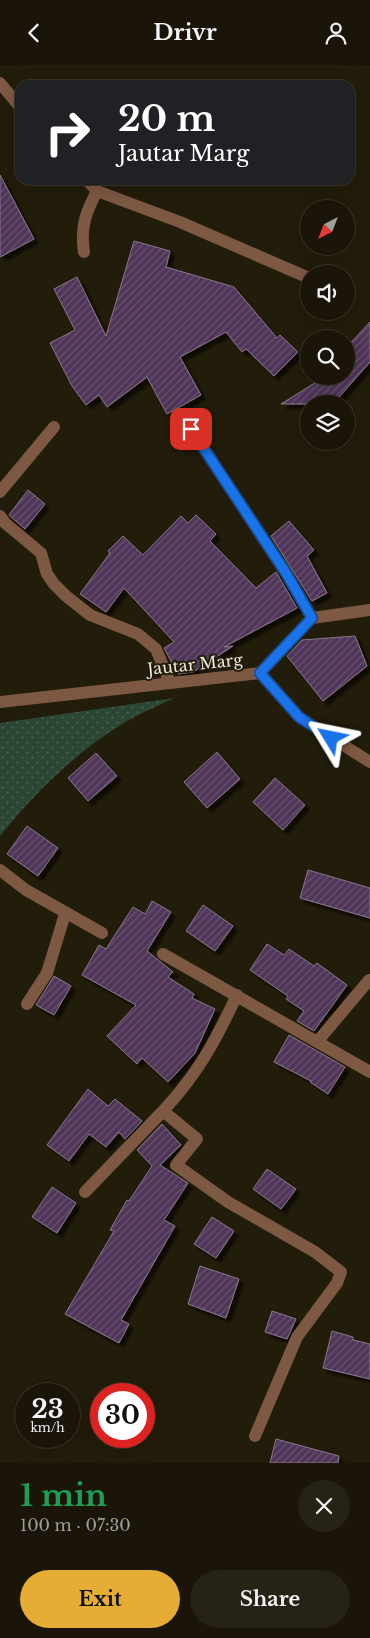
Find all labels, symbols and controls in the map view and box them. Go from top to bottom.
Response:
icon: back [20,19,48,47]
text: Drivr [153,19,217,46]
icon: person [322,19,350,47]
text: 20 m [118,97,215,140]
icon: right [35,100,100,165]
text: Jautar Marg [118,140,249,167]
north arrow [300,200,355,255]
map controls [300,200,355,450]
button: sound [300,265,355,320]
button: search [300,330,355,385]
button: layers [300,395,355,450]
pin [170,408,212,450]
icon: arrive [177,415,205,443]
street label: Jautar Marg [144,649,244,679]
position arrow [304,711,356,763]
speed limit sign: 30 [90,1383,155,1448]
text: 23 [31,1394,64,1425]
text: km/h [30,1420,65,1435]
text: 1 min [20,1477,107,1514]
button: close [298,1480,350,1532]
text: 100 m · 07:30 [20,1515,131,1535]
button: Exit [20,1570,180,1628]
button: Share [190,1570,350,1628]

